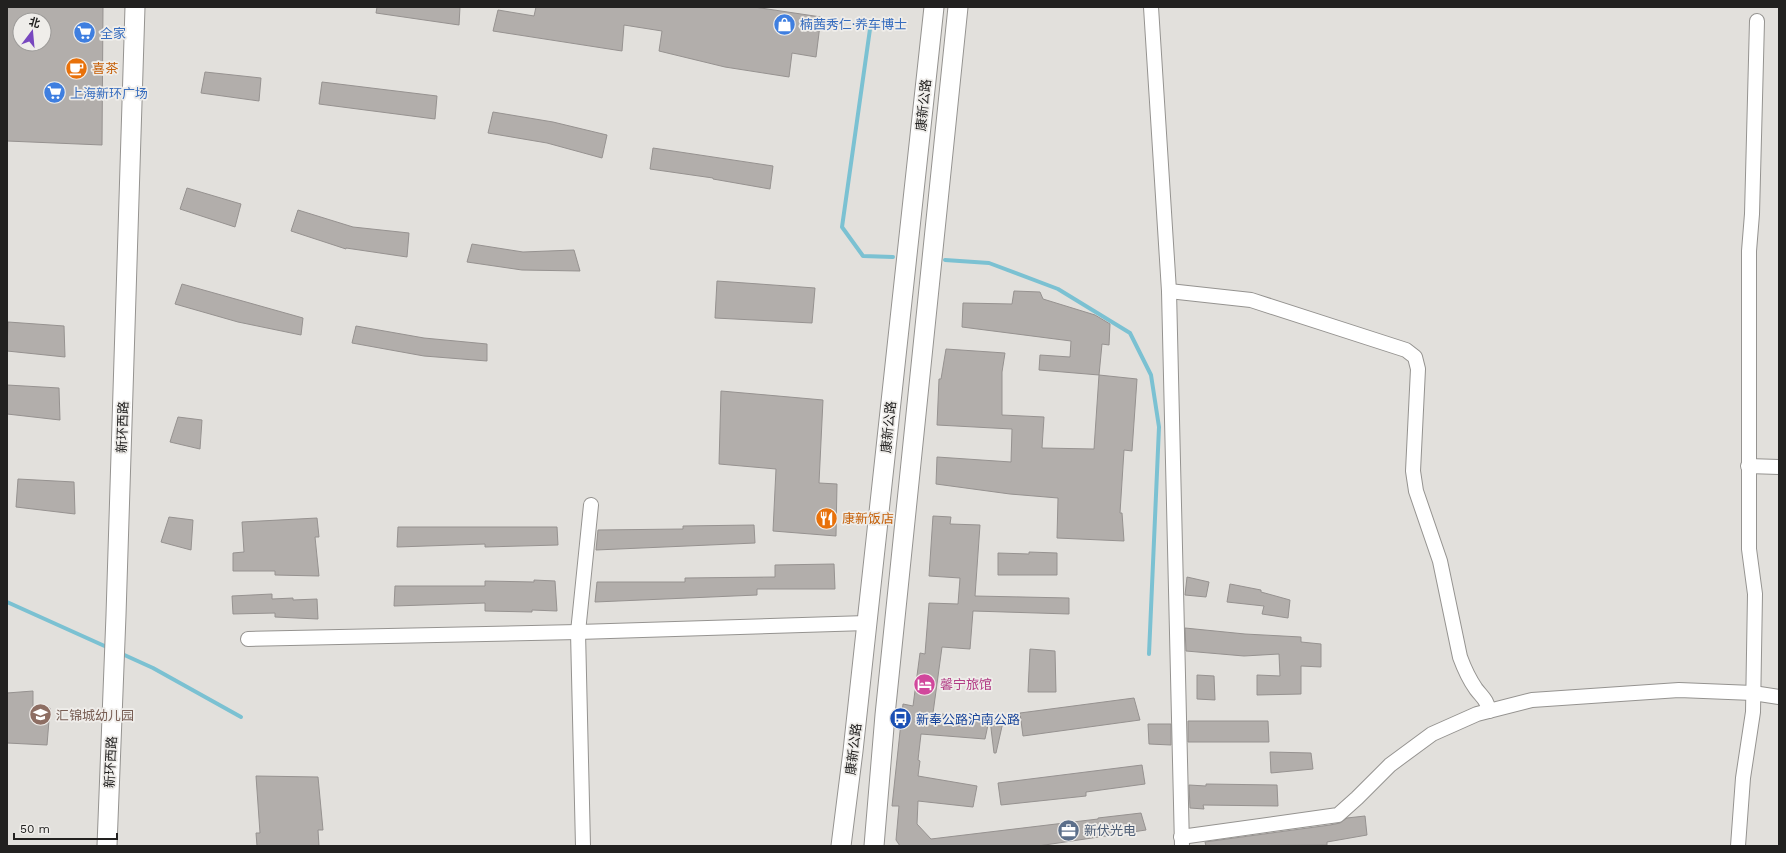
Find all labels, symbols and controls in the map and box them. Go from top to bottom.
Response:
shop icon: 楠茜秀仁·养车博士 [772,11,798,37]
north arrow [12,12,52,52]
text: 北 [28,15,42,31]
place label: 楠茜秀仁·养车博士 [800,17,907,32]
supermarket icon: 全家 [72,20,98,46]
place label: 全家 [100,26,126,41]
cafe icon: 喜茶 [63,55,89,81]
place label: 喜茶 [92,61,119,76]
street label: 康新公路 [913,78,934,132]
supermarket icon: 上海新环广场 [42,80,68,106]
place label: 上海新环广场 [70,86,148,101]
street label: 康新公路 [878,400,899,454]
street label: 新环西路 [114,401,131,453]
restaurant icon: 康新饭店 [813,505,839,531]
place label: 康新饭店 [842,511,894,526]
hotel icon: 馨宁旅馆 [912,671,938,697]
place label: 馨宁旅馆 [940,677,992,692]
school or university icon: 汇锦城幼儿园 [27,702,53,728]
bus stop icon: 新奉公路沪南公路 [888,706,914,732]
place label: 汇锦城幼儿园 [56,708,134,723]
place label: 新奉公路沪南公路 [916,712,1020,727]
street label: 康新公路 [843,722,864,776]
street label: 新环西路 [102,736,119,788]
scale bar [14,815,117,841]
office icon: 新伏光电 [1056,817,1082,843]
text: 50 m [20,822,50,836]
place label: 新伏光电 [1084,823,1136,838]

